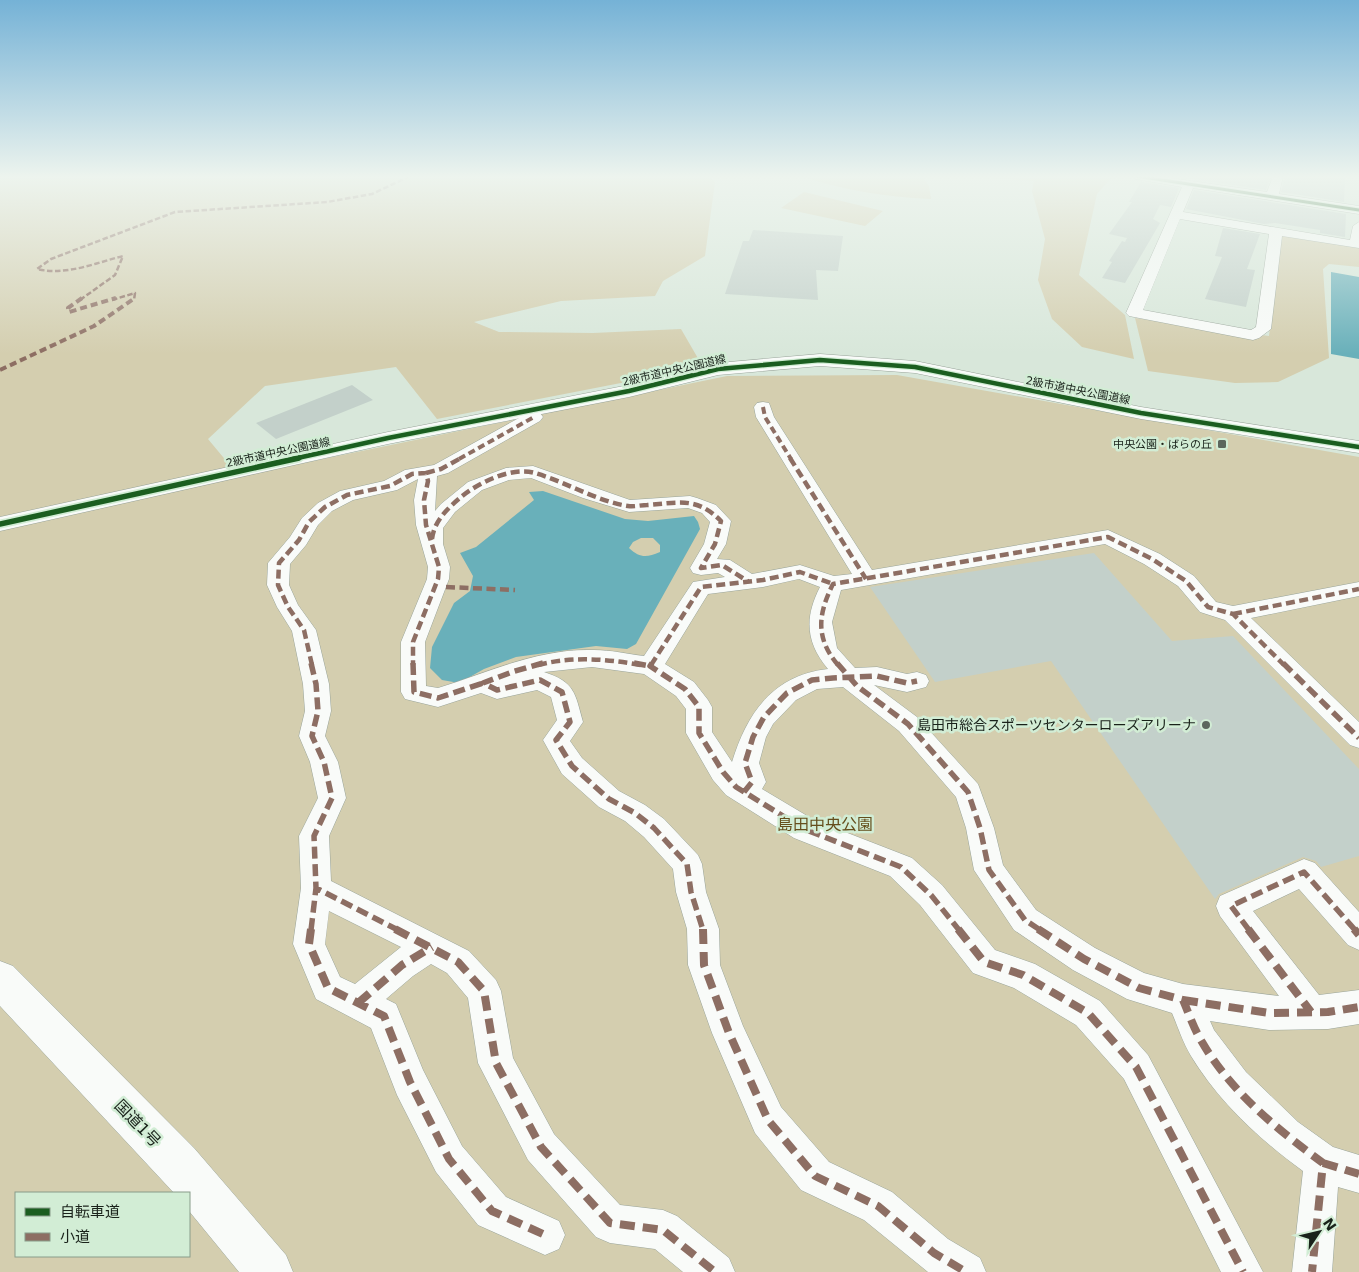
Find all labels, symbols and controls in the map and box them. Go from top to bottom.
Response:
street label: 2級市道中央公園道線 [621,352,727,389]
street label: 2級市道中央公園道線 [1025,374,1131,407]
street label: 2級市道中央公園道線 [225,435,331,470]
place label: 中央公園・ばらの丘 [1113,438,1212,451]
marker: 中央公園・ばらの丘 [1216,438,1228,450]
place label: 島田市総合スポーツセンターローズアリーナ [917,717,1196,733]
marker: 島田市総合スポーツセンターローズアリーナ [1200,719,1212,731]
park label: 島田中央公園 [777,815,873,834]
street label: 国道1号 [111,1096,165,1151]
legend [15,1192,190,1257]
text: 自転車道 [60,1203,120,1221]
north arrow [1294,1207,1344,1257]
text: N [1320,1215,1340,1234]
text: 小道 [60,1228,90,1246]

